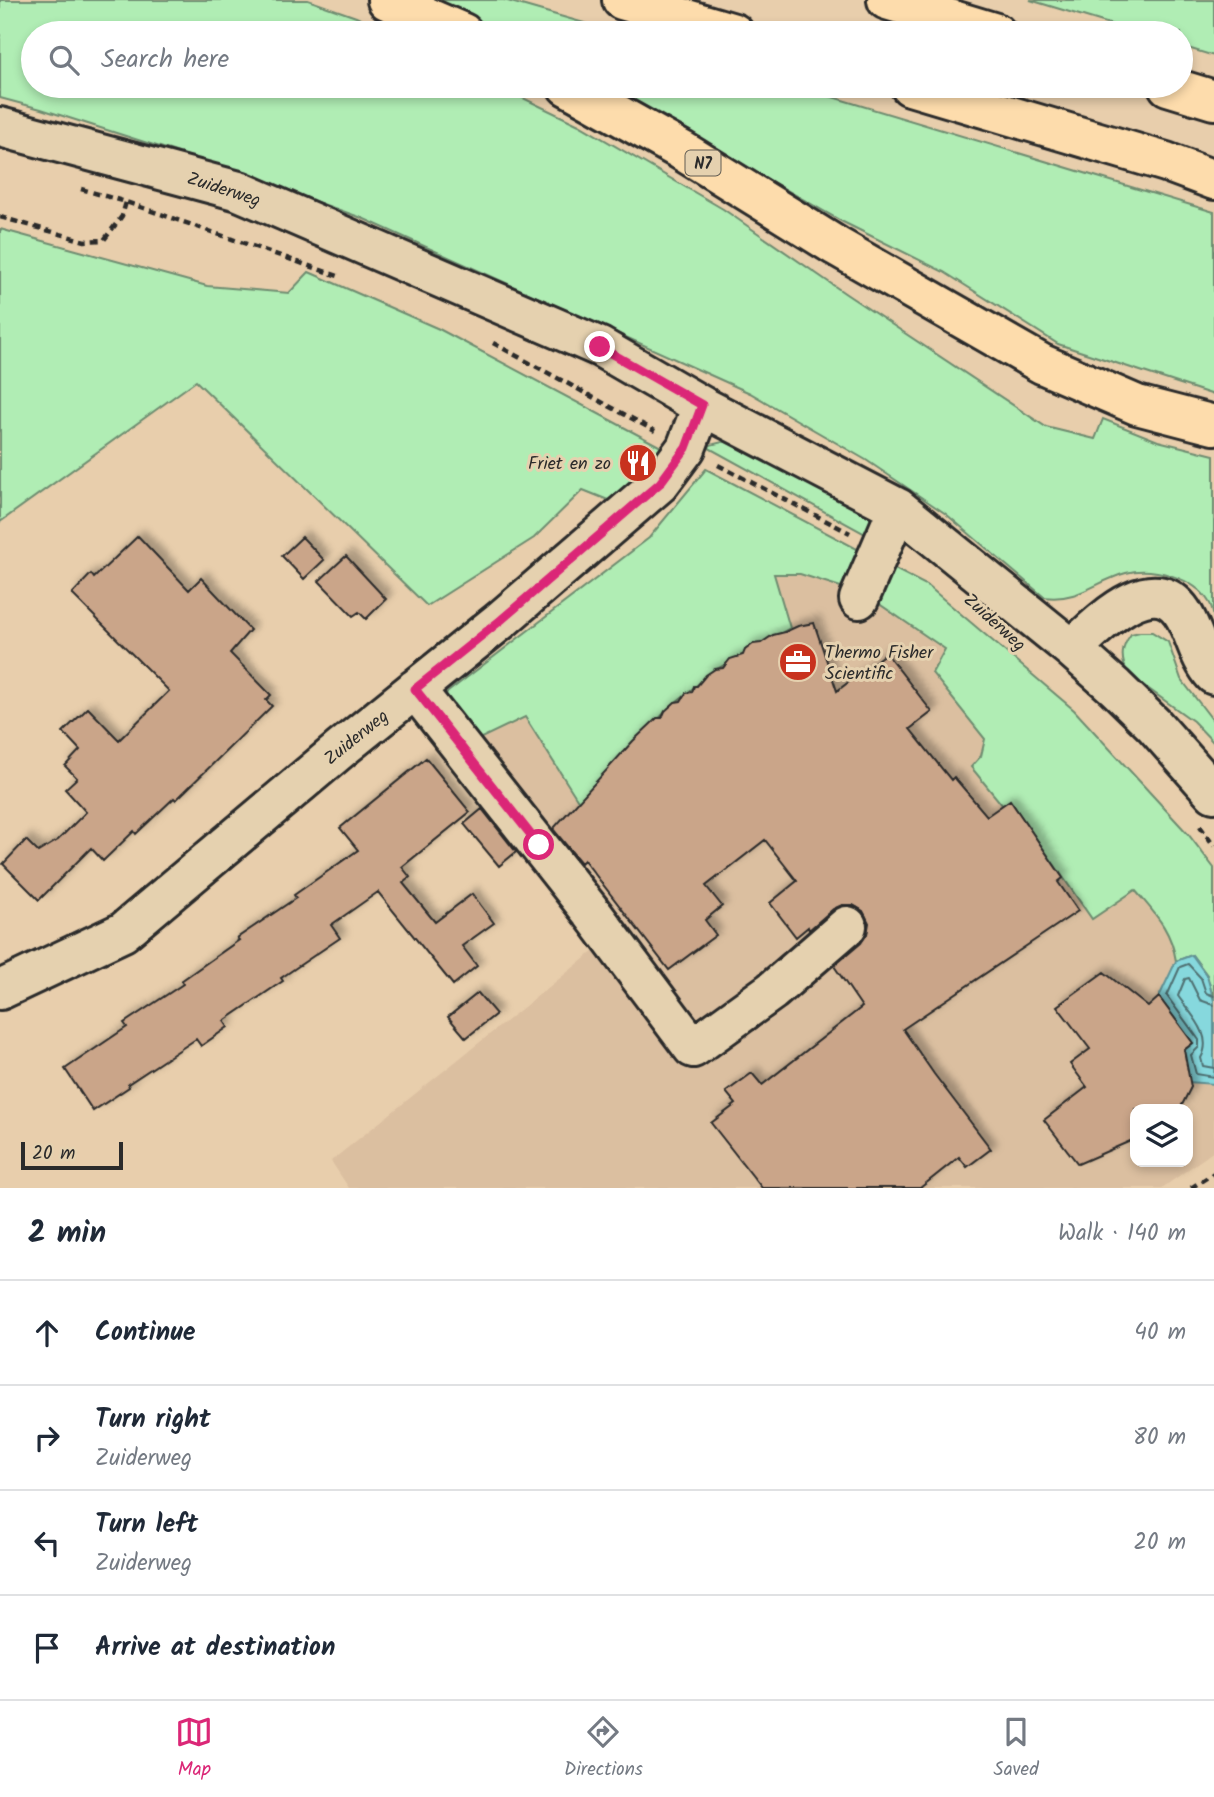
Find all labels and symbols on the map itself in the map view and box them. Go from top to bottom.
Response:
road number: N7 [686,150,720,176]
street label: Zuiderweg [183,165,264,216]
route end [584,331,615,362]
restaurant icon: Friet en zo [617,442,659,484]
place label: Friet en zo [528,450,611,479]
street label: Zuiderweg [956,587,1032,659]
place label: Thermo Fisher Scientific [825,639,934,689]
office icon: Thermo Fisher Scientific [777,641,819,683]
street label: Zuiderweg [318,703,396,773]
route start [523,829,554,860]
scale bar [21,1139,122,1171]

